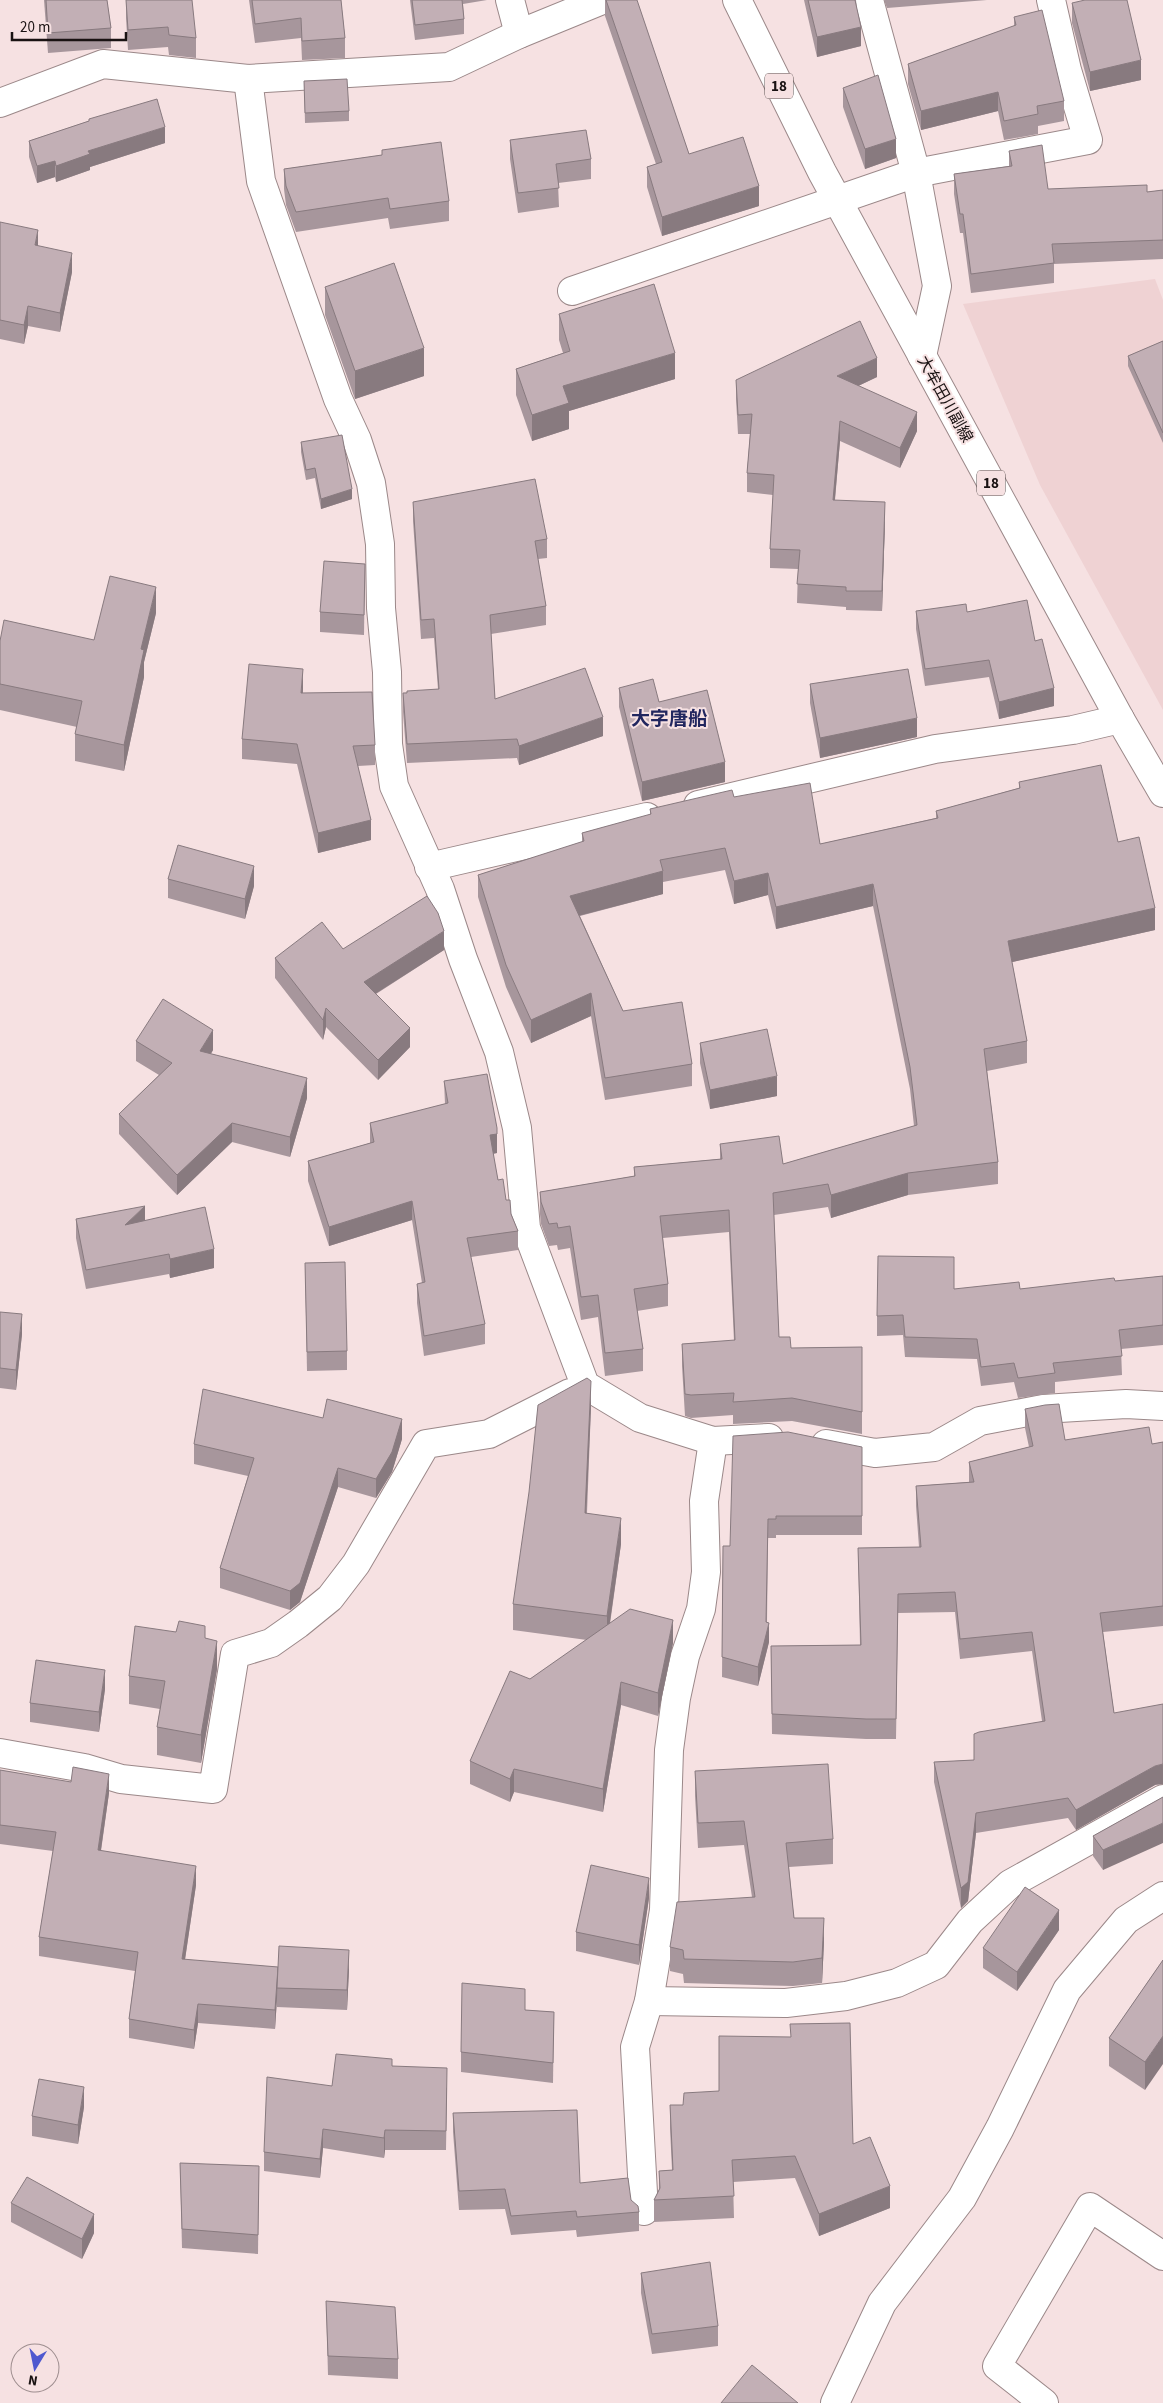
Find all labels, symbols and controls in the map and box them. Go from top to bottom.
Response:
scale bar [12,10,126,42]
text: 20 m [20,17,50,38]
road number: 18 [765,74,793,98]
street label: 大牟田川副線 [912,352,978,446]
road number: 18 [977,470,1005,496]
district label: 大字唐船 [631,706,708,733]
north arrow [10,2343,60,2393]
text: N [27,2369,39,2390]

